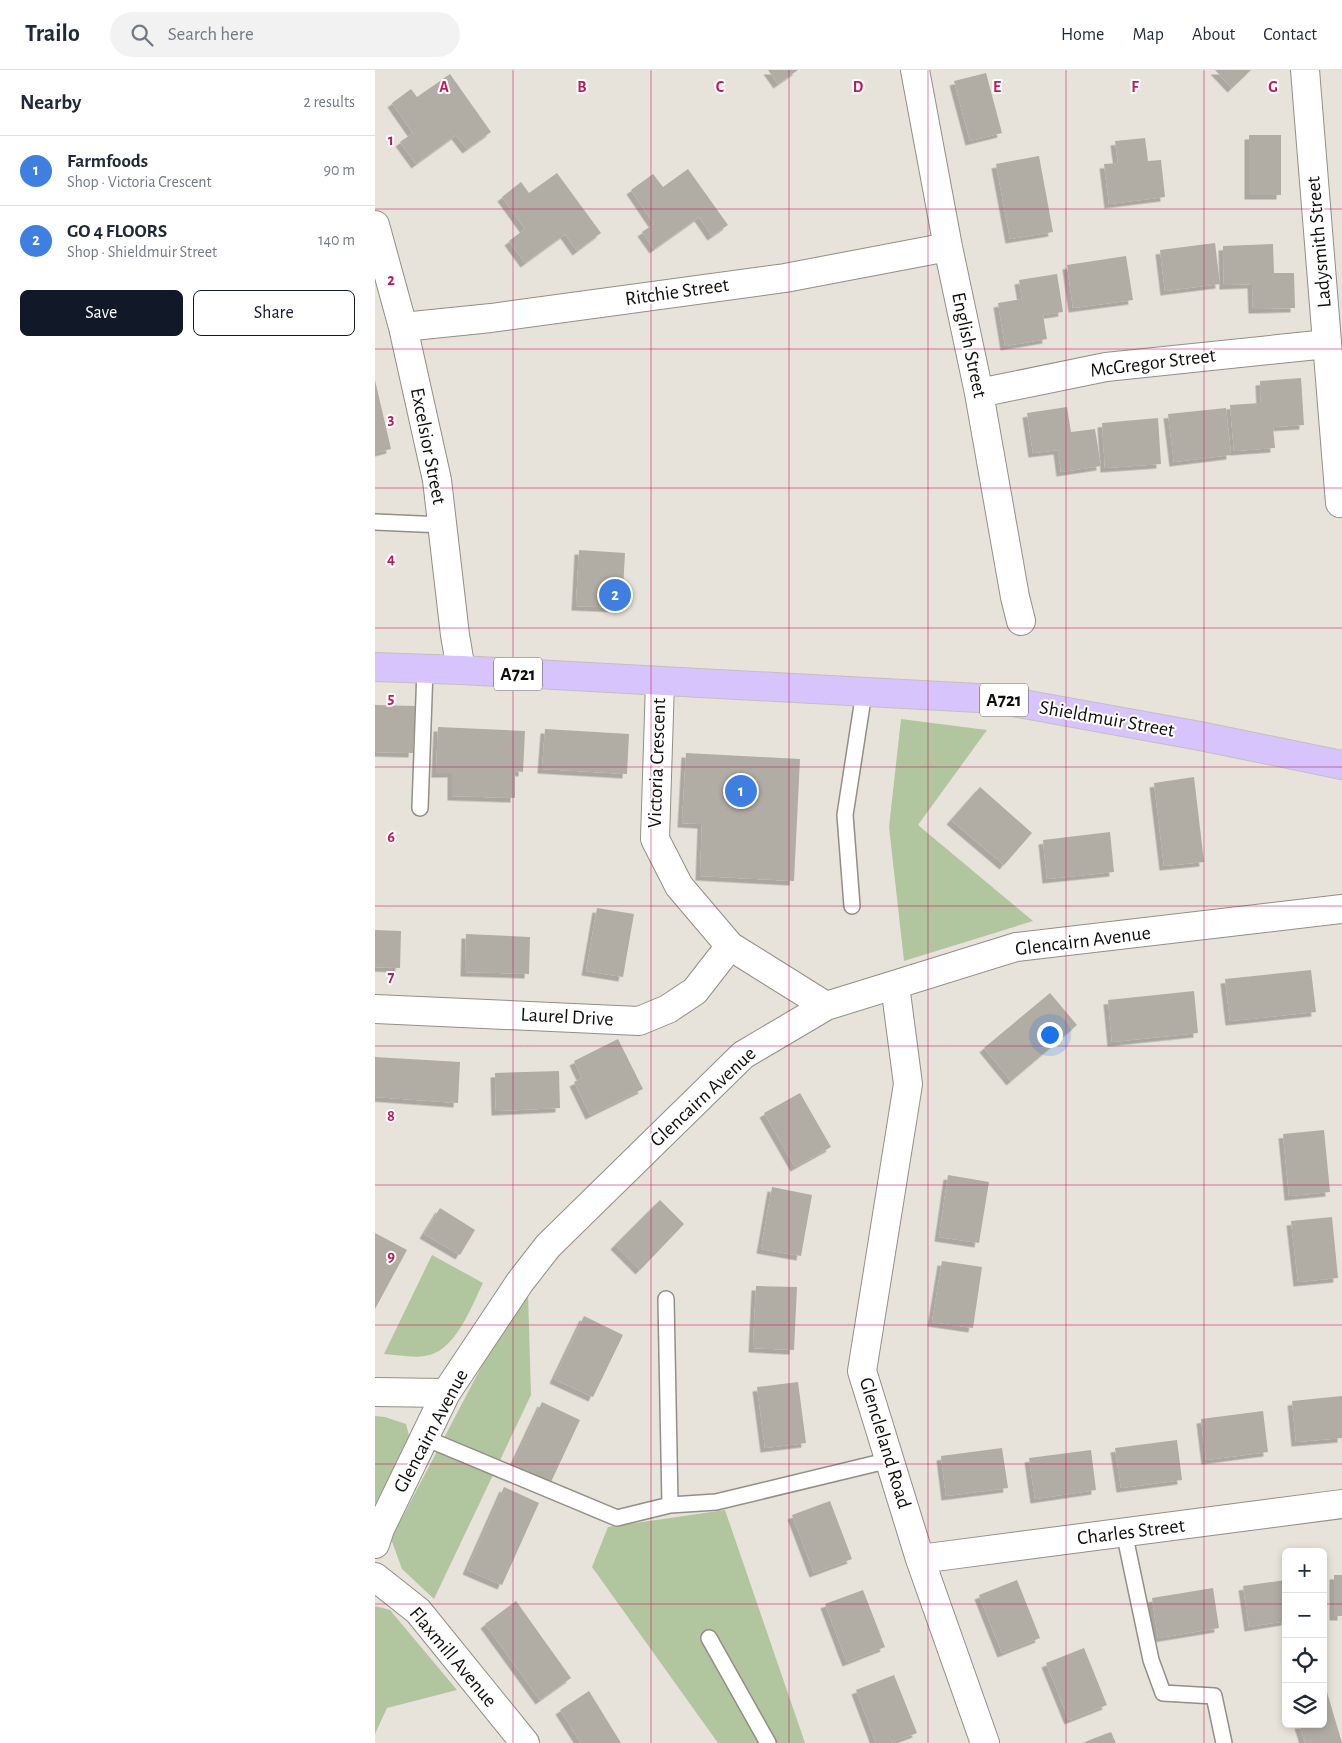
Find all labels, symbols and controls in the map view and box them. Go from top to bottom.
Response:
search box [110,12,460,57]
icon: search [128,21,156,49]
text: Trailo [25,22,80,46]
text: Search here [168,25,254,44]
text: Home [1061,26,1104,44]
text: Map [1132,26,1164,44]
text: About [1192,26,1235,44]
text: Contact [1263,26,1317,44]
text: A [439,79,449,95]
text: B [577,79,587,95]
text: C [716,79,725,95]
text: D [853,79,864,95]
text: E [993,79,1001,95]
text: F [1131,79,1139,95]
text: G [1268,79,1278,95]
text: Nearby [20,92,81,113]
text: 2 results [303,94,355,110]
text: 1 [388,132,394,148]
text: Farmfoods [67,152,148,171]
text: 1 [33,162,39,178]
text: 90 m [324,162,355,178]
text: Shop · Victoria Crescent [67,174,212,190]
street label: Ladysmith Street [1303,175,1335,309]
text: GO 4 FLOORS [67,222,167,241]
text: 2 [32,232,40,248]
text: 140 m [318,232,355,248]
text: Shop · Shieldmuir Street [67,244,217,260]
text: 2 [387,272,395,288]
street label: Ritchie Street [624,275,731,309]
button: Save [20,290,183,336]
button: Share [193,290,355,336]
street label: English Street [948,290,990,400]
street label: McGregor Street [1089,345,1218,381]
street label: Excelsior Street [407,386,449,507]
text: 3 [388,411,395,427]
text: 4 [387,551,395,567]
pin: 2 [599,576,631,614]
road number: A721 [494,658,542,690]
road number: A721 [980,684,1028,716]
text: 5 [388,690,395,706]
street label: Victoria Crescent [645,697,669,828]
street label: Shieldmuir Street [1038,697,1177,741]
pin: 1 [725,772,757,810]
text: 6 [387,829,395,845]
street label: Glencairn Avenue [1014,923,1152,959]
text: 7 [388,969,395,985]
street label: Laurel Drive [520,1005,614,1029]
your location [1037,1022,1063,1048]
street label: Glencairn Avenue [646,1043,760,1151]
text: 8 [387,1108,395,1124]
text: 9 [387,1248,395,1264]
street label: Glencairn Avenue [390,1366,472,1496]
street label: Glencleland Road [856,1375,914,1511]
street label: Charles Street [1076,1515,1187,1549]
map controls [1282,1548,1327,1728]
button: + [1282,1548,1327,1593]
button: − [1282,1593,1327,1638]
street label: Flaxmill Avenue [406,1603,500,1711]
button: locate [1282,1638,1327,1683]
button: layers [1282,1683,1327,1728]

